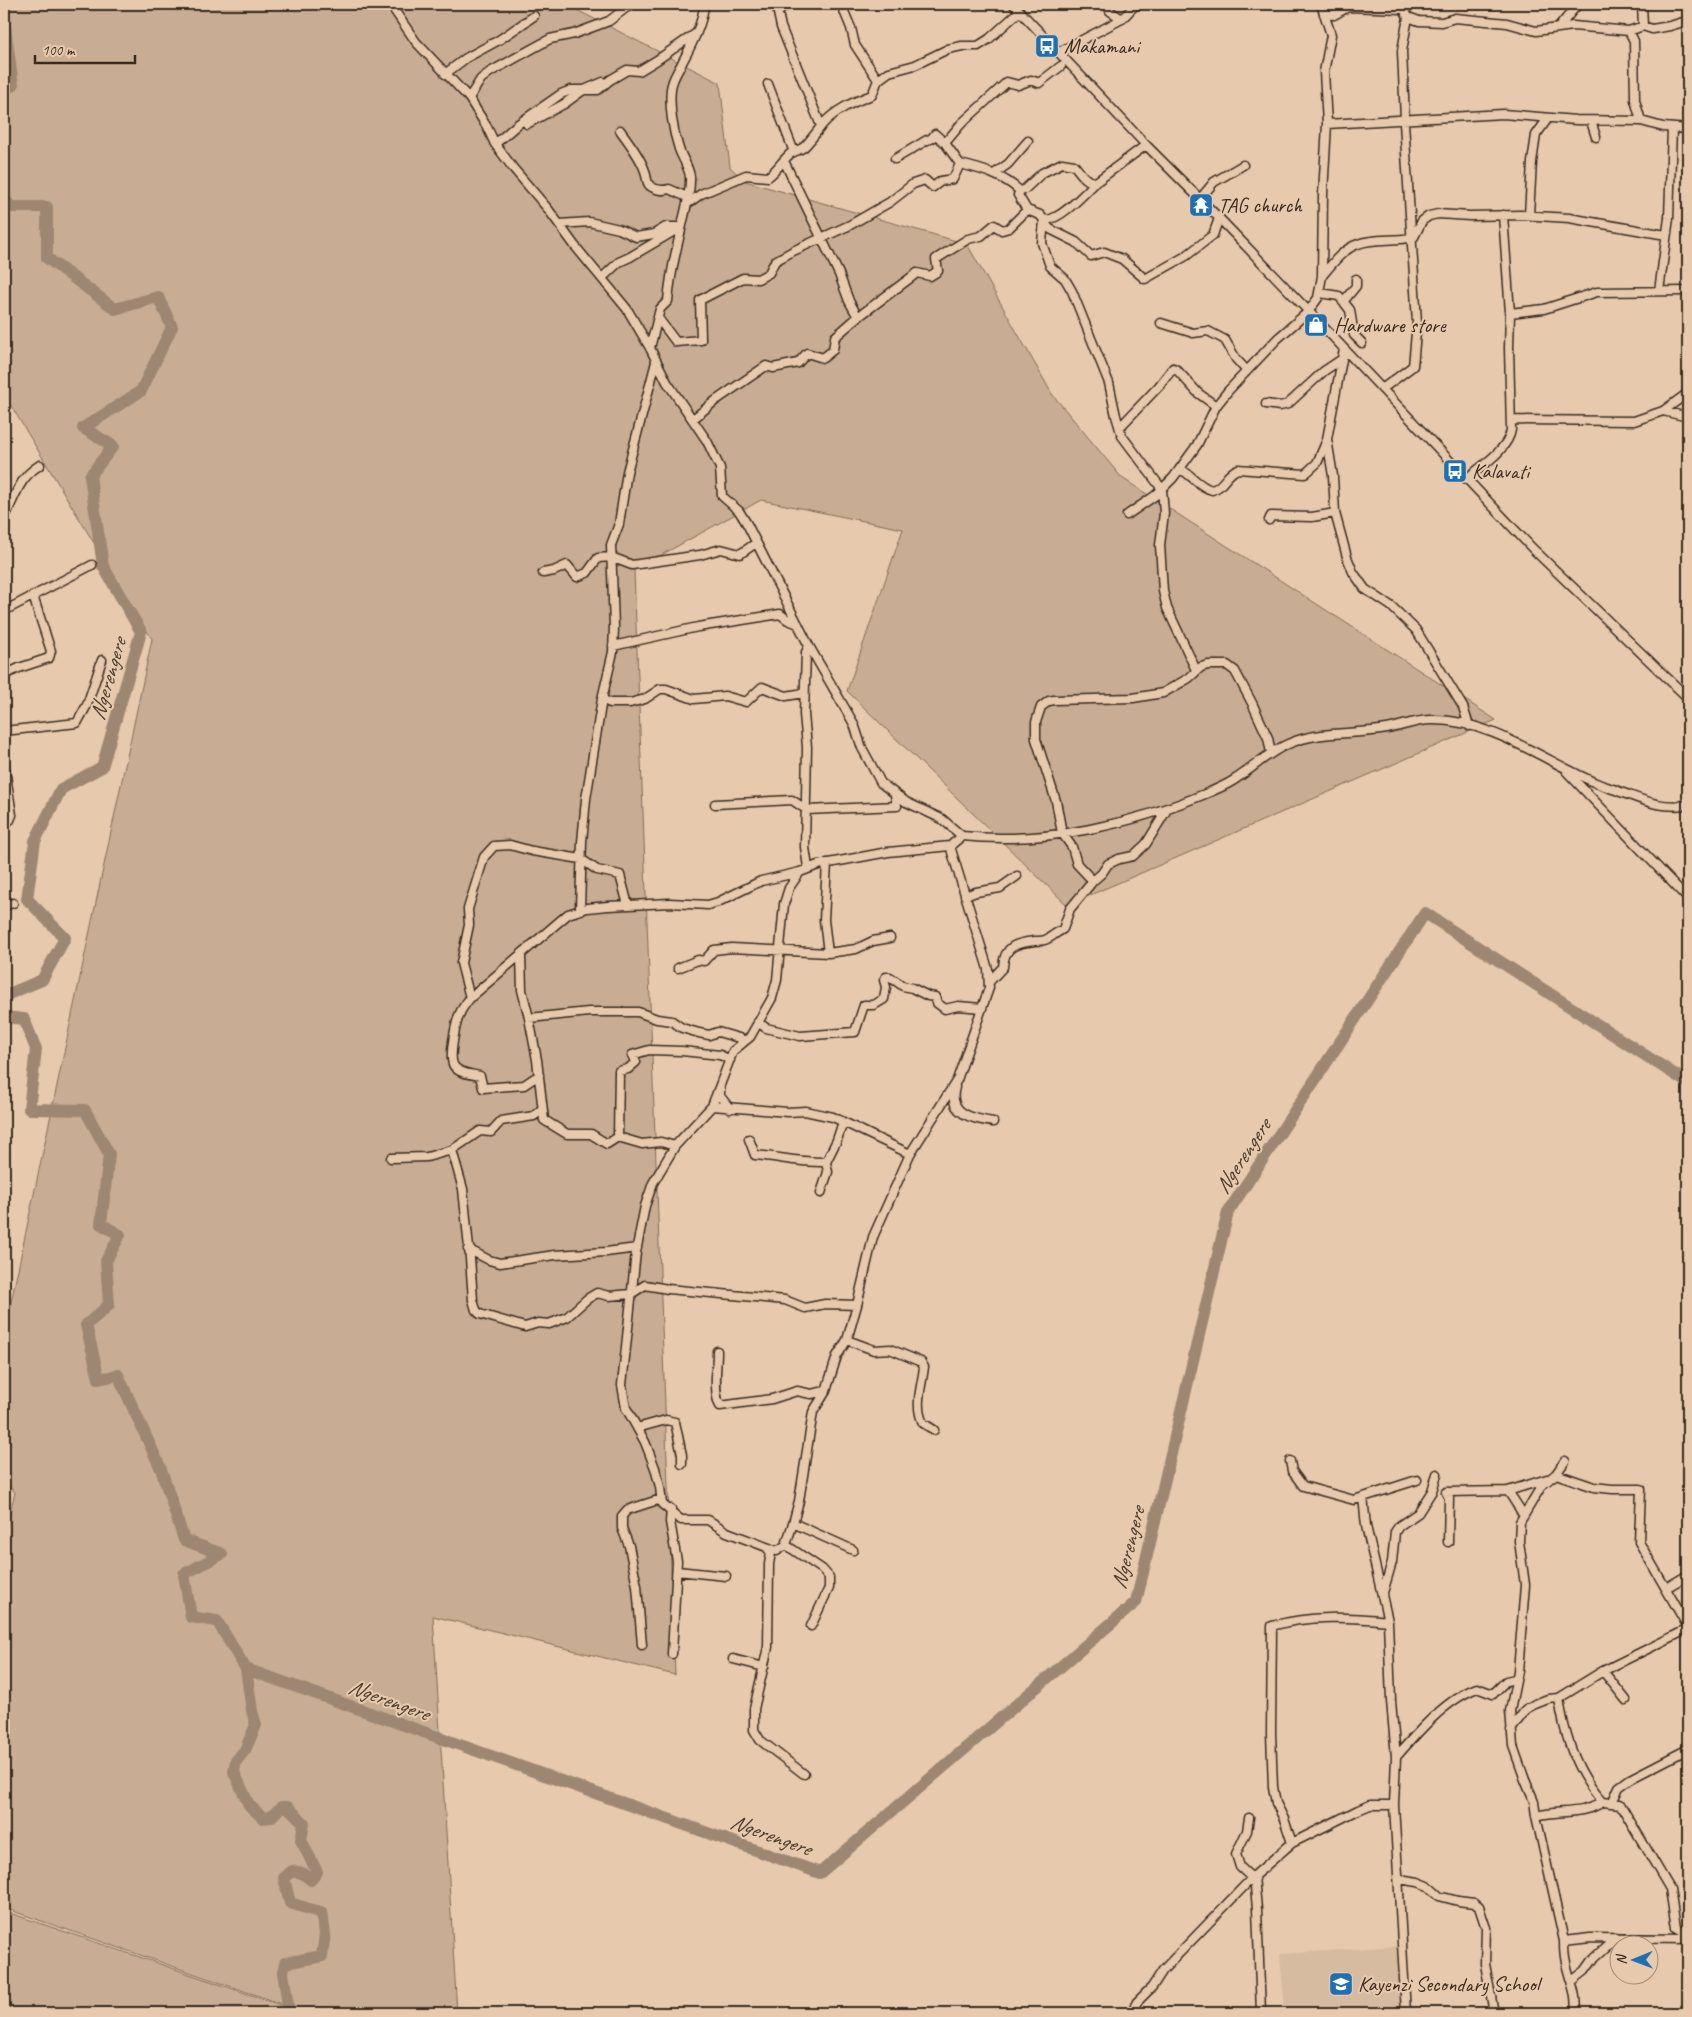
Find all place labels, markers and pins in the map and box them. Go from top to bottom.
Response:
bus stop icon: Makamani [1034,33,1060,59]
place label: Makamani [1064,33,1142,59]
temple icon: TAG church [1188,192,1214,218]
place label: TAG church [1218,192,1303,218]
shop icon: Hardware store [1303,312,1329,338]
place label: Hardware store [1334,312,1447,338]
bus stop icon: Kalavati [1442,458,1468,484]
place label: Kalavati [1472,458,1532,484]
school or university icon: Kayenzi Secondary School [1328,1971,1354,1997]
place label: Kayenzi Secondary School [1358,1971,1543,1997]

